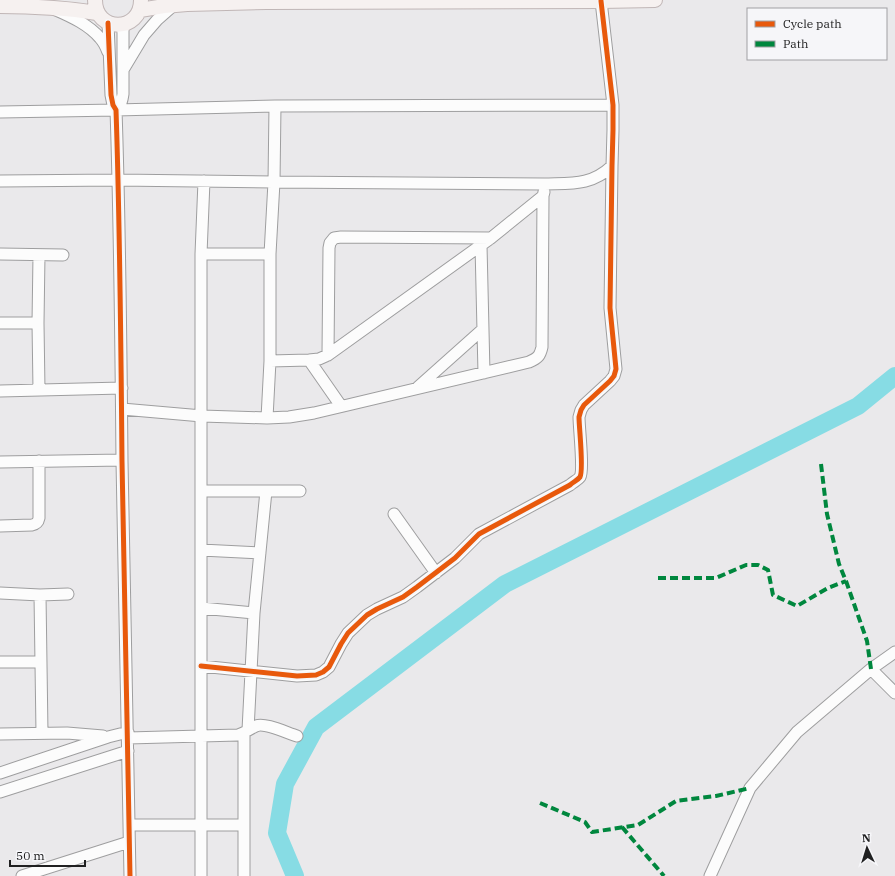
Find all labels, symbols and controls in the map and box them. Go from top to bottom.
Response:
legend [747,8,887,60]
text: Cycle path [783,16,842,31]
text: Path [783,36,809,51]
north arrow [847,828,887,868]
text: N [861,831,871,845]
scale bar [10,842,85,868]
text: 50 m [16,848,45,863]

